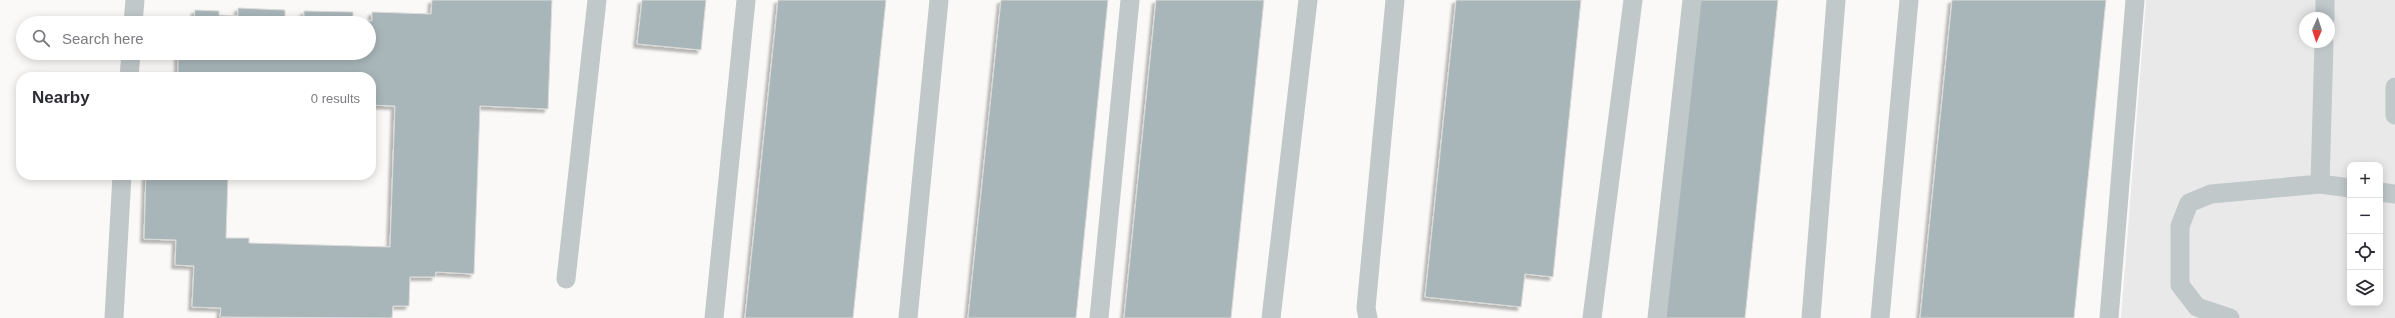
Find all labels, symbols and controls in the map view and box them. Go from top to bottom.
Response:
north arrow [2299,12,2335,48]
search box [16,16,376,60]
icon: search [30,27,52,49]
text: Search here [62,30,144,47]
text: Nearby [32,88,90,107]
text: 0 results [311,91,360,106]
map controls [2347,162,2383,306]
button: + [2347,162,2383,198]
button: − [2347,198,2383,234]
button: locate [2347,234,2383,270]
button: layers [2347,270,2383,306]

